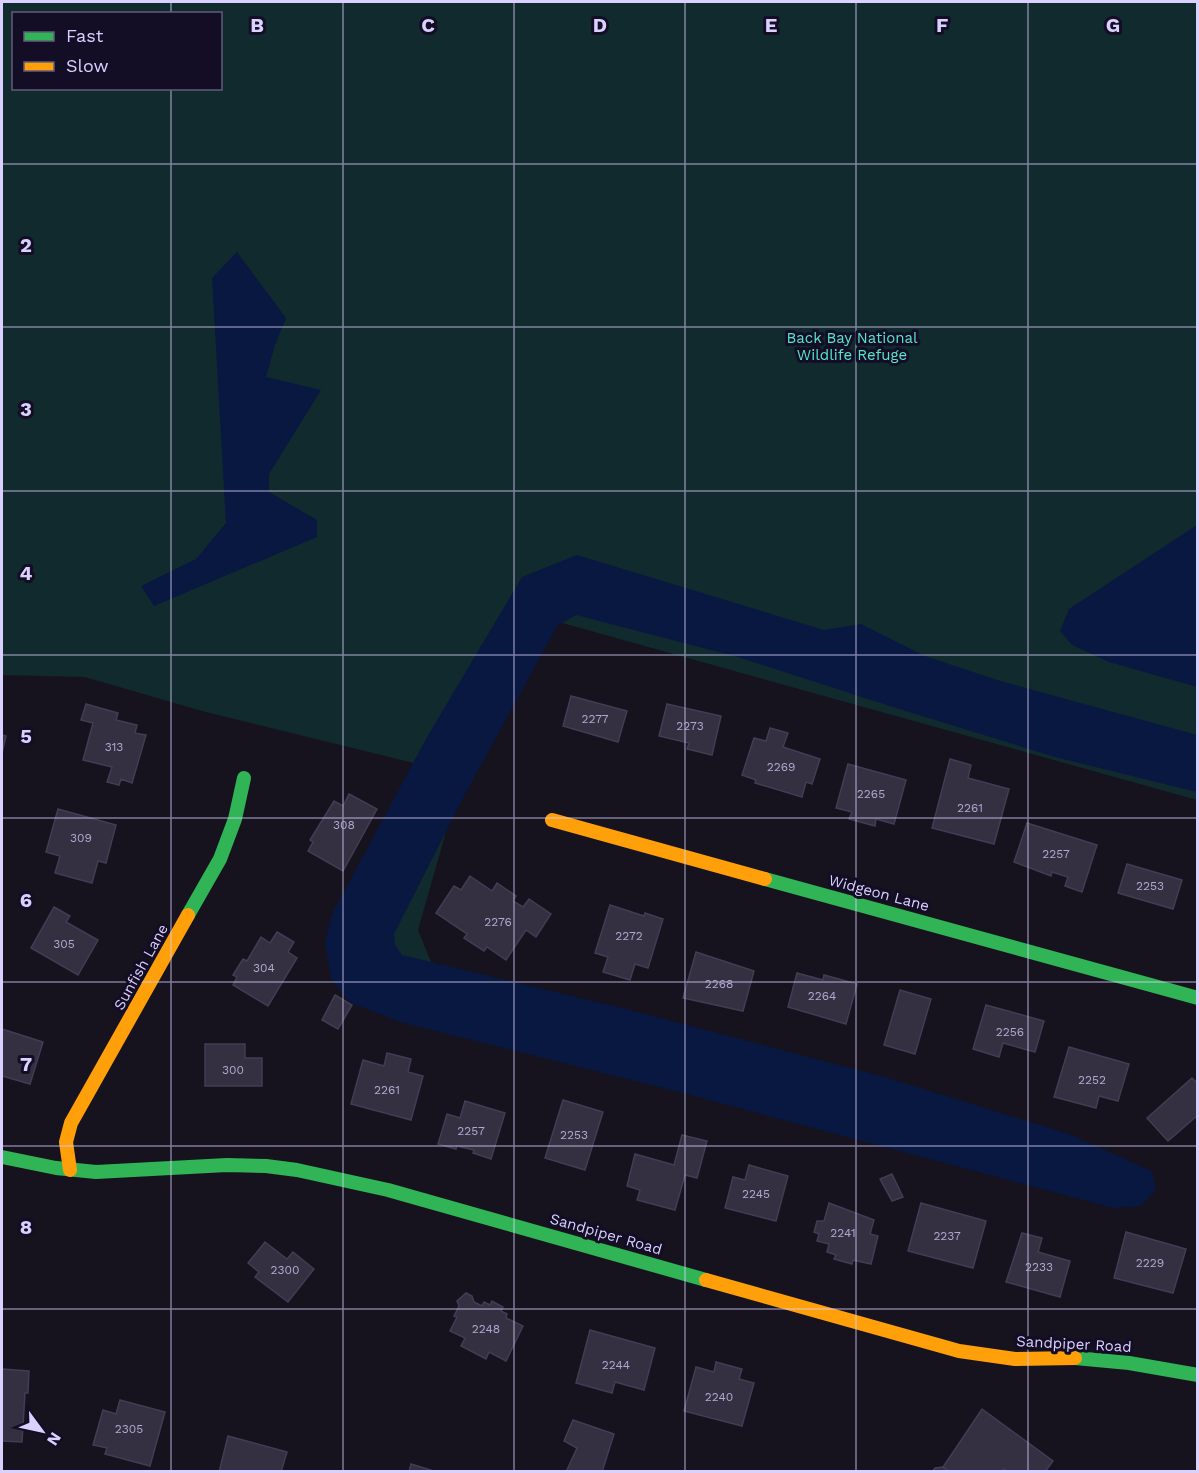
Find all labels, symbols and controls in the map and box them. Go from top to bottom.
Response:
legend [12,12,222,90]
text: B [250,13,264,37]
text: C [421,13,435,37]
text: D [593,13,607,37]
text: E [765,13,777,37]
text: F [936,13,948,37]
text: G [1106,13,1120,37]
text: Fast [66,25,104,46]
text: Slow [66,55,109,76]
text: 2 [20,233,32,257]
park label: Back Bay National Wildlife Refuge [786,329,918,364]
text: 3 [20,397,32,421]
text: 4 [20,561,33,585]
house number: 2277 [581,712,609,726]
house number: 2273 [676,719,704,733]
text: 5 [20,724,32,748]
house number: 313 [105,740,123,754]
house number: 2269 [767,760,795,774]
house number: 2265 [857,787,885,801]
house number: 2261 [957,801,983,815]
house number: 308 [333,818,355,832]
house number: 309 [70,831,92,845]
house number: 2257 [1042,847,1070,861]
street label: Widgeon Lane [827,871,931,915]
house number: 2253 [1136,879,1164,893]
text: 6 [20,888,32,912]
house number: 2276 [484,915,512,929]
street label: Sunfish Lane [110,921,172,1013]
house number: 2272 [615,929,643,943]
house number: 305 [53,937,75,951]
house number: 304 [253,961,275,975]
house number: 2268 [705,977,733,991]
house number: 2264 [808,989,836,1003]
house number: 2256 [996,1025,1024,1039]
text: 7 [20,1052,32,1076]
house number: 300 [222,1063,244,1077]
house number: 2252 [1078,1073,1106,1087]
house number: 2261 [374,1083,400,1097]
house number: 2257 [457,1124,485,1138]
house number: 2253 [560,1128,588,1142]
house number: 2245 [742,1187,770,1201]
street label: Sandpiper Road [548,1209,664,1259]
text: 8 [20,1215,32,1239]
house number: 2241 [830,1226,856,1240]
house number: 2237 [933,1229,961,1243]
house number: 2229 [1136,1256,1164,1270]
house number: 2233 [1025,1260,1053,1274]
house number: 2300 [271,1263,299,1277]
house number: 2248 [472,1322,500,1336]
street label: Sandpiper Road [1016,1332,1132,1356]
house number: 2244 [602,1358,630,1372]
house number: 2240 [705,1390,733,1404]
north arrow [12,1401,72,1461]
house number: 2305 [115,1422,143,1436]
text: N [43,1429,65,1449]

